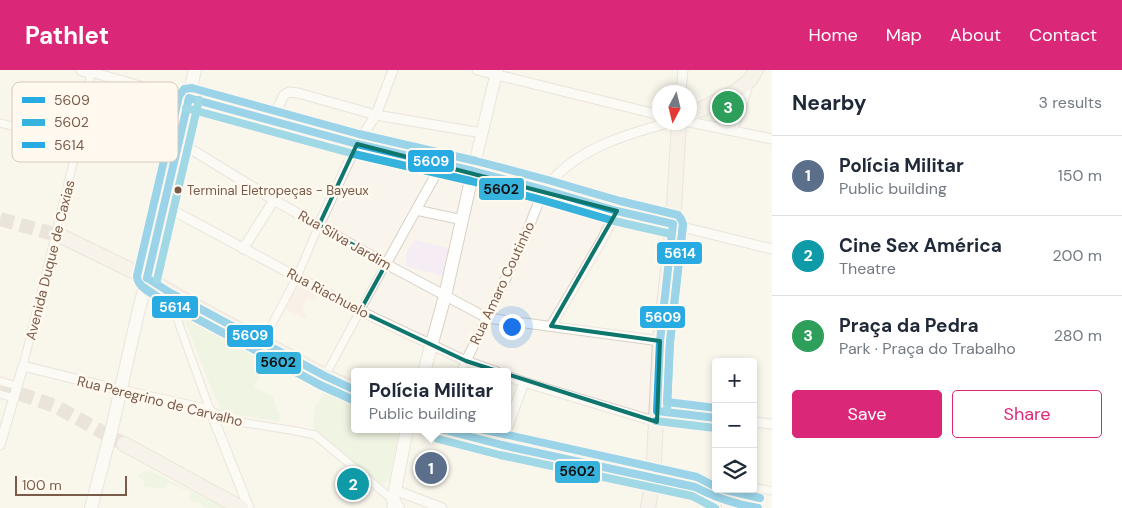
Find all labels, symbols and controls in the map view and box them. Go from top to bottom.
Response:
text: Pathlet [25,20,109,51]
text: Home [808,23,858,47]
text: Map [886,23,922,47]
text: About [950,23,1001,47]
text: Contact [1029,23,1097,47]
legend [12,82,178,162]
north arrow [652,85,697,130]
pin: 3 [712,88,744,126]
text: Nearby [792,89,866,117]
text: 5609 [54,91,90,109]
text: 3 results [1039,92,1102,113]
text: 5602 [54,113,89,131]
text: 5614 [54,136,85,154]
line badge: 5609 [407,149,455,173]
text: 5609 [413,152,449,170]
text: Polícia Militar [839,153,964,178]
text: 1 [805,165,811,186]
text: 150 m [1058,165,1102,186]
line badge: 5602 [478,177,525,201]
street label: Avenida Duque de Caxias [21,178,79,342]
text: Public building [839,178,947,199]
text: 5602 [483,180,519,198]
place label: Terminal Eletropeças - Bayeux [187,182,369,199]
marker: Terminal Eletropeças - Bayeux [173,185,183,195]
street label: Rua Silva Jardim [295,206,395,274]
street label: Rua Amaro Coutinho [466,219,538,347]
text: Cine Sex América [839,233,1002,258]
line badge: 5614 [656,241,703,265]
text: 5614 [664,244,696,262]
text: 2 [803,245,813,266]
text: 200 m [1053,245,1102,266]
text: Theatre [839,258,896,279]
street label: Rua Riachuelo [284,264,372,322]
line badge: 5614 [151,295,199,319]
text: 5614 [159,298,191,316]
line badge: 5609 [639,305,686,329]
text: 5609 [645,308,681,326]
text: Praça da Pedra [839,313,979,338]
your location [499,314,525,340]
line badge: 5609 [226,324,274,348]
text: 3 [803,325,813,346]
text: 280 m [1054,325,1102,346]
text: 5609 [232,326,268,344]
text: Park · Praça do Trabalho [839,338,1016,359]
line badge: 5602 [255,351,302,375]
text: 5602 [260,353,296,371]
map controls [712,358,757,493]
button: + [712,358,757,403]
popup [351,368,511,433]
street label: Rua Peregrino de Carvalho [75,372,245,430]
text: Polícia Militar [369,378,493,403]
button: Save [792,390,942,438]
button: Share [952,390,1102,438]
text: Public building [369,403,477,424]
button: − [712,403,757,448]
button: layers [712,448,757,493]
pin: 1 [415,449,447,487]
line badge: 5602 [554,460,601,484]
text: 5602 [559,462,595,480]
pin: 2 [337,465,369,503]
scale bar [15,473,128,496]
text: 100 m [22,476,62,494]

